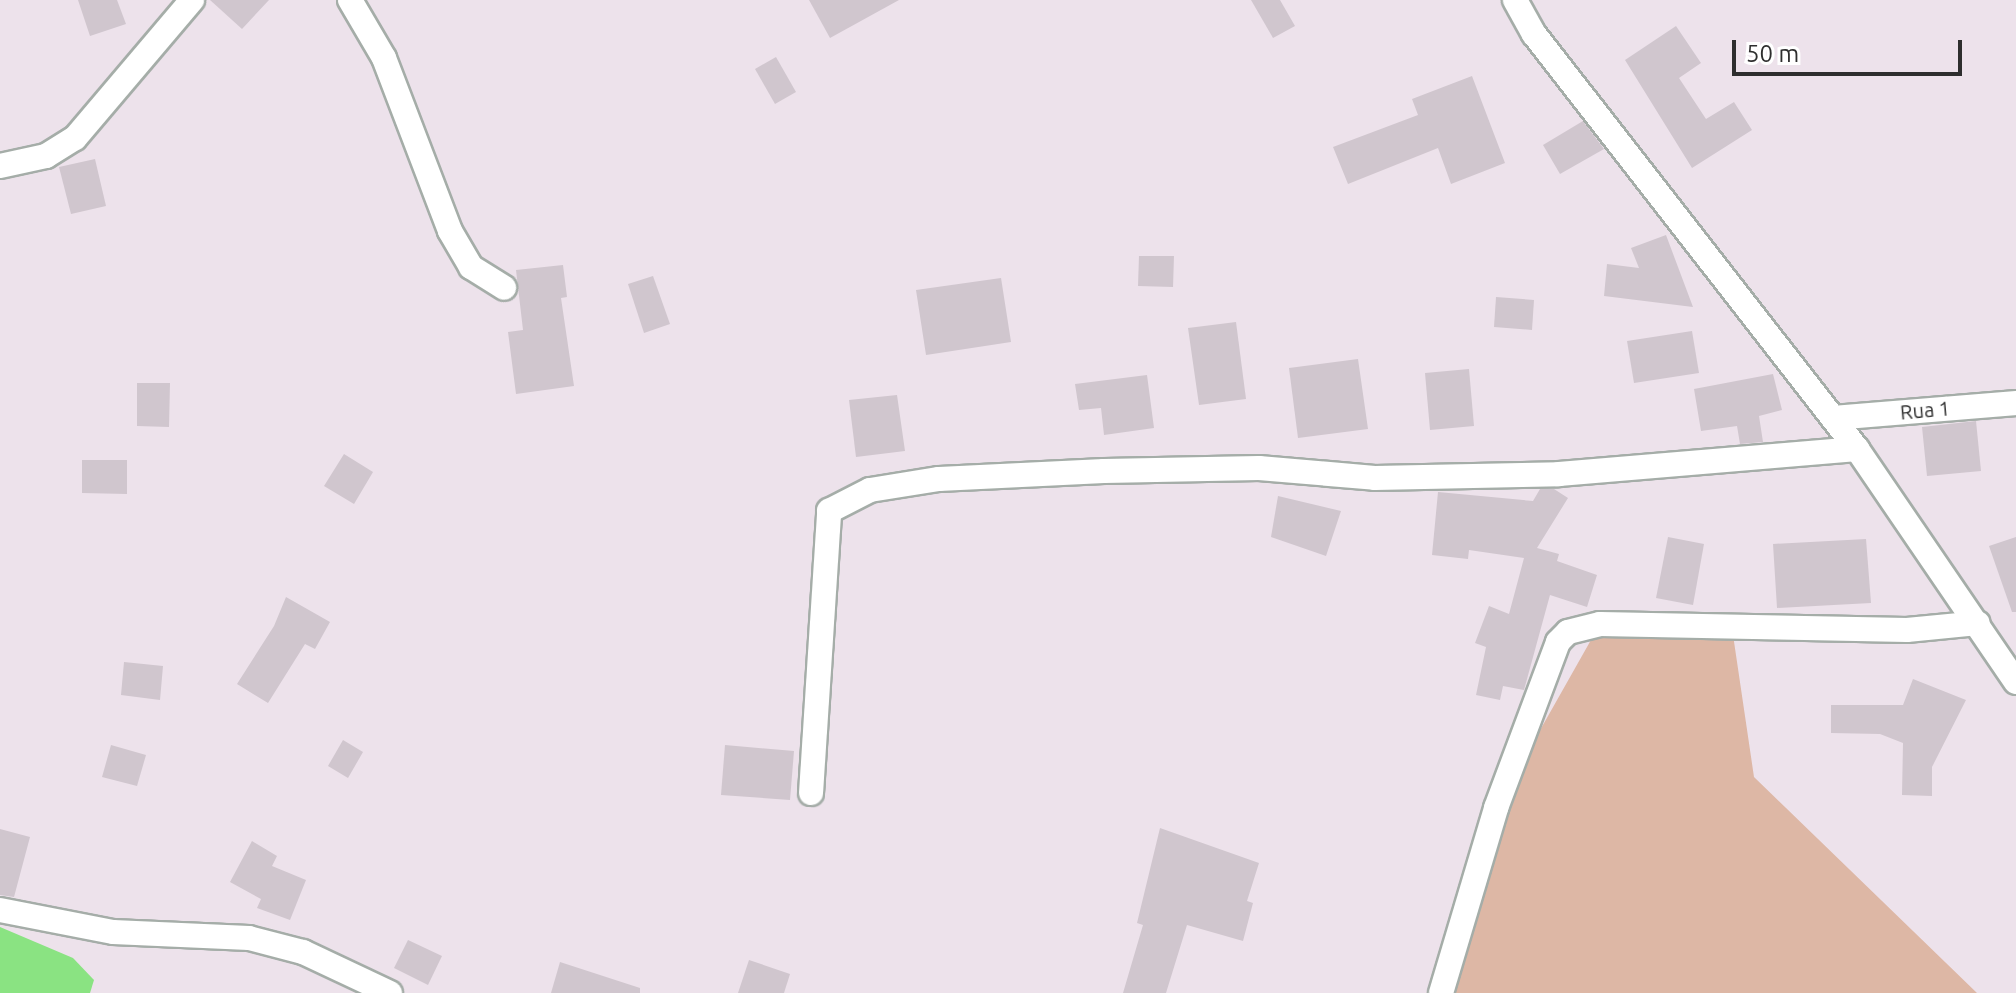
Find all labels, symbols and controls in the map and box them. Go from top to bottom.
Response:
scale bar [1736,24,1966,74]
text: 50 m [1746,40,1799,67]
street label: Rua 1 [1899,396,1951,424]

